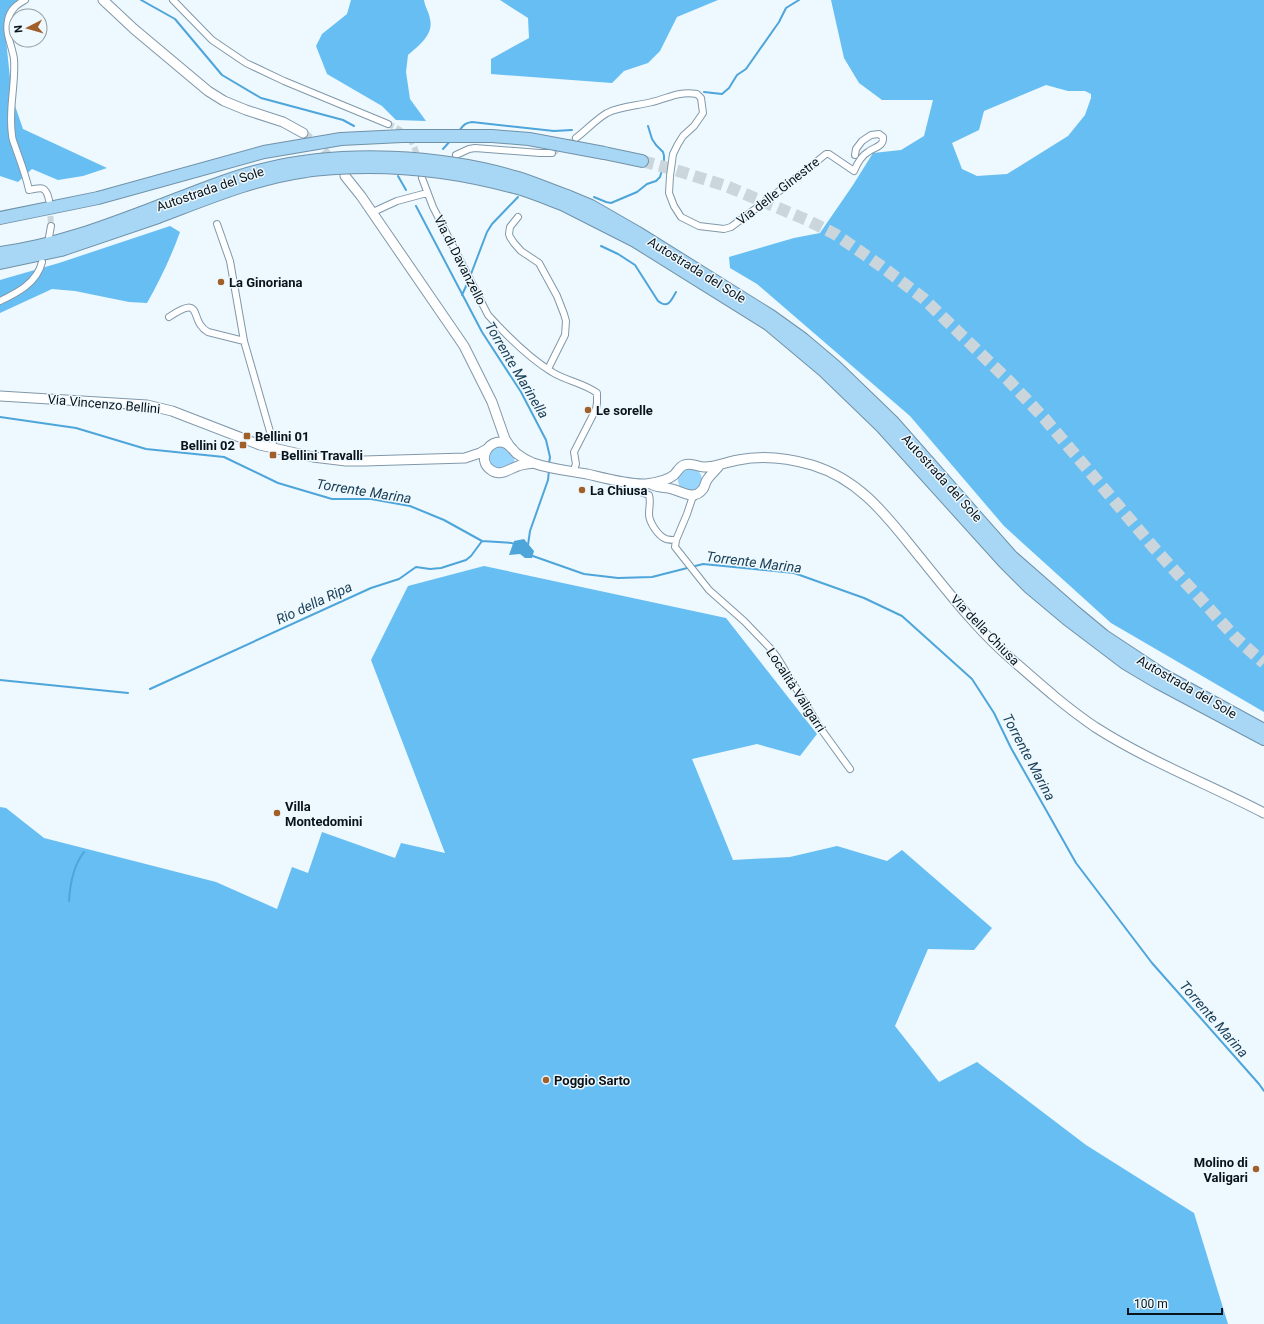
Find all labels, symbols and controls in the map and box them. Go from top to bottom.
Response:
north arrow [8,8,48,48]
text: N [12,24,25,34]
street label: Via delle Ginestre [734,154,822,228]
street label: Autostrada del Sole [154,164,266,214]
street label: Via di Davanzello [431,213,489,307]
street label: Autostrada del Sole [645,234,749,306]
place label: La Ginoriana [229,275,303,290]
marker: La Ginoriana [216,277,226,287]
water label: Torrente Marinella [482,319,552,421]
street label: Via Vincenzo Bellini [47,392,161,416]
place label: Le sorelle [596,403,653,418]
marker: Le sorelle [583,405,593,415]
place label: Bellini 01 [255,429,310,444]
marker: Bellini 01 [242,431,252,441]
street label: Autostrada del Sole [899,431,985,525]
place label: Bellini 02 [180,438,235,453]
marker: Bellini 02 [238,440,248,450]
place label: Bellini Travalli [281,448,363,463]
marker: Bellini Travalli [268,450,278,460]
water label: Torrente Marina [315,476,413,506]
place label: La Chiusa [590,483,647,498]
marker: La Chiusa [577,485,587,495]
water label: Torrente Marina [705,548,803,576]
water label: Rio della Ripa [274,578,354,628]
street label: Via della Chiusa [948,592,1022,668]
street label: Località Valigarri [763,645,829,735]
street label: Autostrada del Sole [1134,652,1240,722]
water label: Torrente Marina [999,711,1059,803]
place label: Villa Montedomini [285,799,363,829]
marker: Villa Montedomini [272,808,282,818]
water label: Torrente Marina [1176,978,1252,1060]
place label: Poggio Sarto [554,1073,630,1088]
marker: Poggio Sarto [541,1075,551,1085]
place label: Molino di Valigari [1194,1155,1248,1185]
marker: Molino di Valigari [1251,1164,1261,1174]
scale bar [1128,1290,1222,1316]
text: 100 m [1134,1297,1168,1311]

